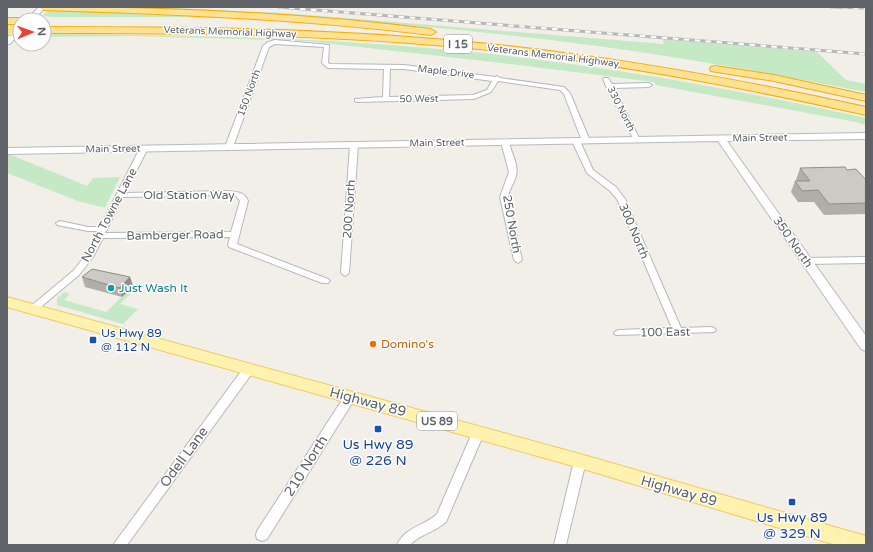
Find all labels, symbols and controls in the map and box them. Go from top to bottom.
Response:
north arrow [12,12,52,52]
street label: Veterans Memorial Highway [163,24,297,40]
text: N [35,27,48,36]
road number: I 15 [444,35,472,53]
street label: Veterans Memorial Highway [486,42,620,70]
street label: Maple Drive [417,63,475,81]
street label: 150 North [235,68,263,118]
street label: 330 North [604,84,638,134]
street label: 50 West [399,93,439,105]
street label: Main Street [732,132,788,144]
street label: Main Street [409,137,465,149]
street label: Main Street [85,143,141,155]
street label: North Towne Lane [78,165,140,264]
street label: 200 North [340,179,358,239]
street label: Old Station Way [143,188,235,202]
street label: 250 North [500,194,524,254]
street label: 300 North [616,201,652,261]
street label: 350 North [770,214,816,270]
street label: Bamberger Road [126,227,224,243]
place label: Just Wash It [119,281,188,295]
marker: Just Wash It [106,283,116,293]
street label: 100 East [640,325,691,339]
place label: Us Hwy 89 @ 112 N [101,326,162,354]
marker: Us Hwy 89 @ 112 N [88,335,98,345]
place label: Domino's [381,337,434,351]
marker: Domino's [368,339,378,349]
street label: Highway 89 [328,384,408,420]
road number: US 89 [417,412,457,430]
street label: Odell Lane [156,423,212,491]
marker: Us Hwy 89 @ 226 N [373,424,383,434]
street label: 210 North [281,432,331,500]
place label: Us Hwy 89 @ 226 N [342,436,414,469]
street label: Highway 89 [639,472,719,510]
marker: Us Hwy 89 @ 329 N [787,497,797,507]
place label: Us Hwy 89 @ 329 N [756,509,828,542]

